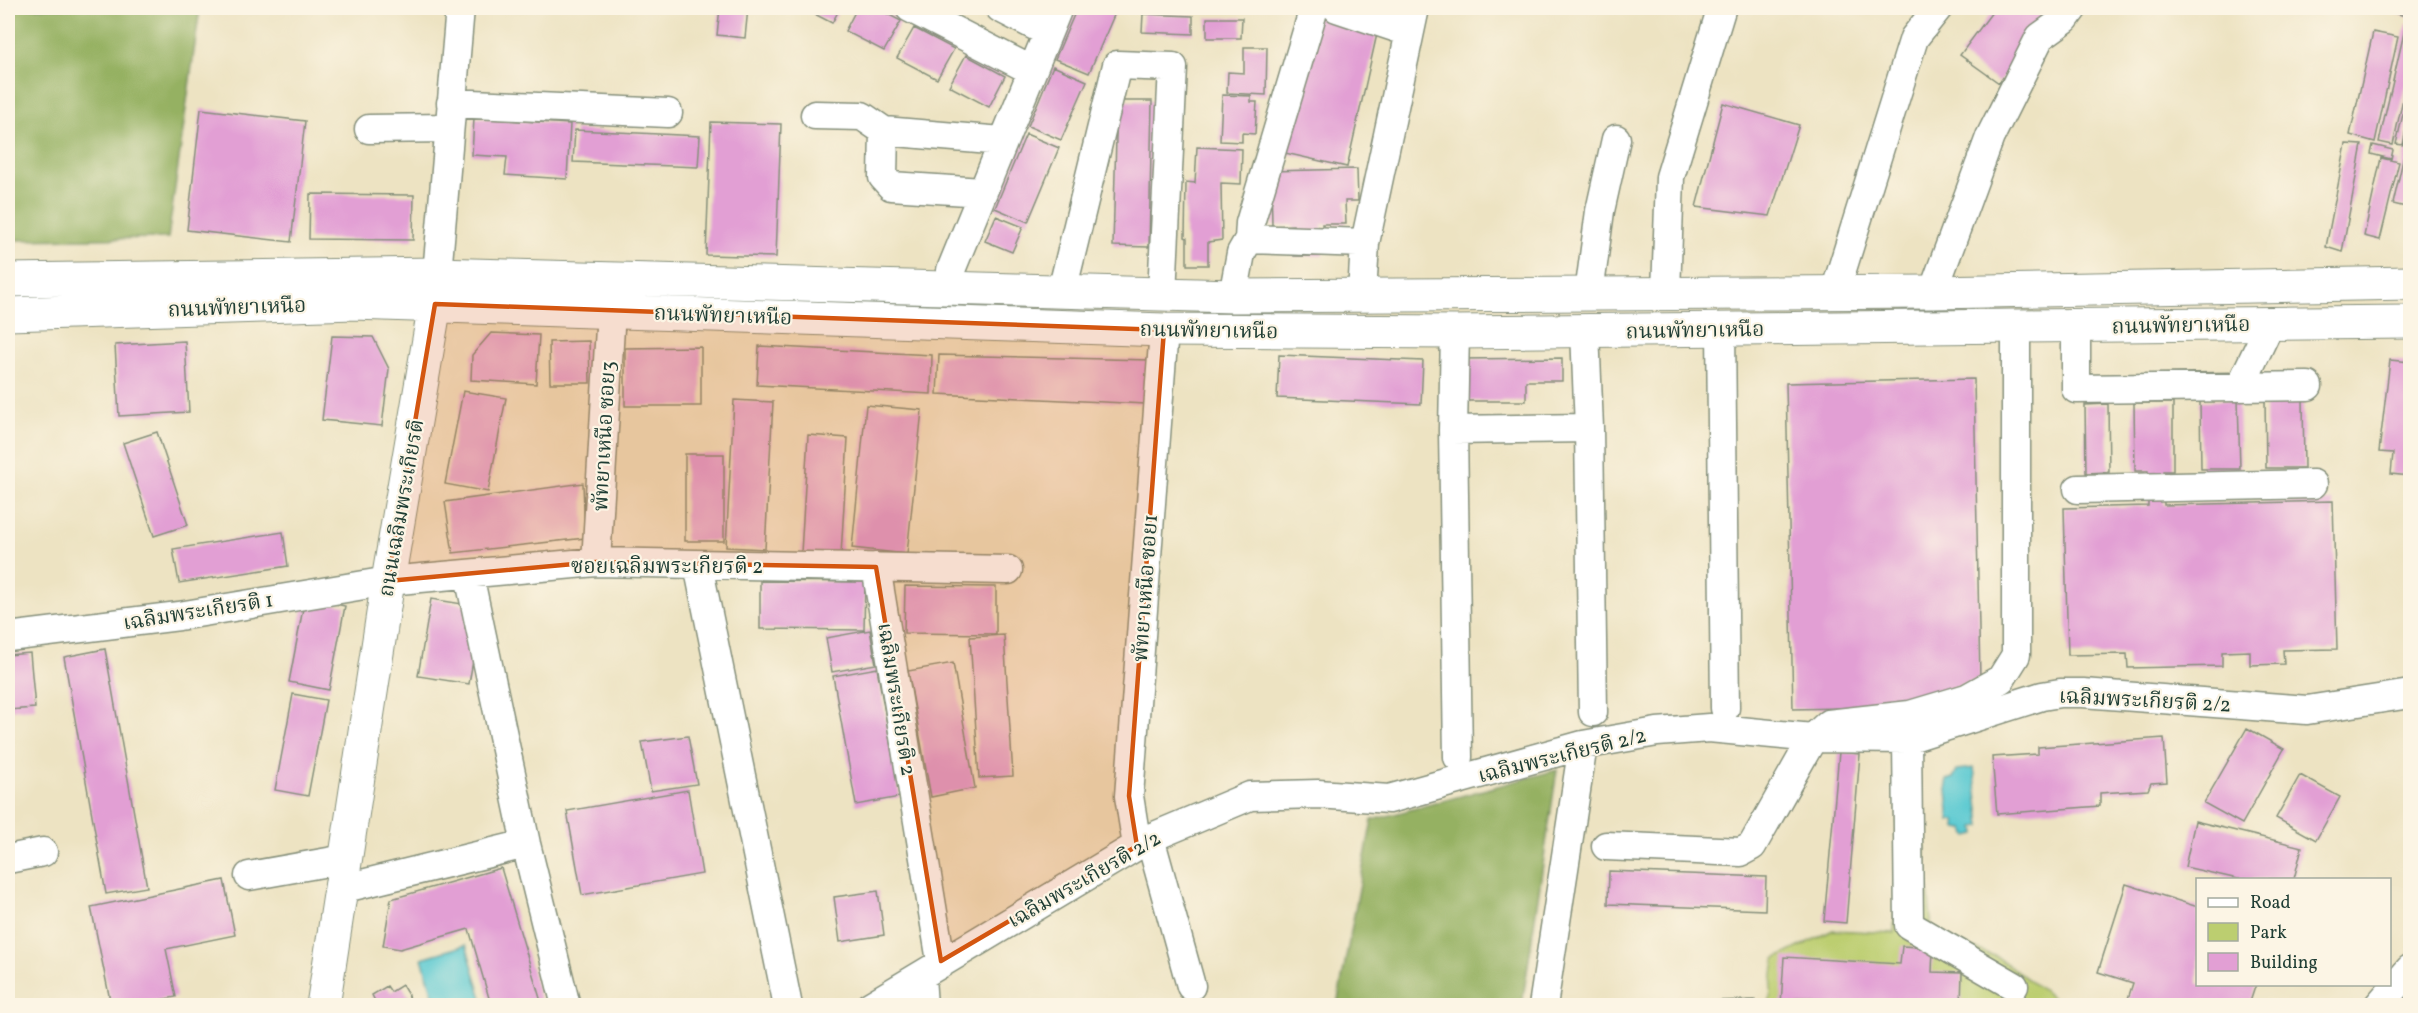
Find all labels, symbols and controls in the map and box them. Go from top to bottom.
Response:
street label: ถนนพัทยาเหนือ [167,292,307,325]
street label: ถนนพัทยาเหนือ [653,300,793,333]
street label: ถนนพัทยาเหนือ [2111,311,2251,342]
street label: ถนนพัทยาเหนือ [1139,316,1279,347]
street label: ถนนพัทยาเหนือ [1625,316,1765,347]
street label: พัทยาเหนือ ซอย3 [587,360,624,512]
street label: ถนนเฉลิมพระเกียรติ [373,417,432,599]
street label: พัทยาเหนือ ซอย1 [1127,513,1166,663]
street label: ซอยเฉลิมพระเกียรติ 2 [571,553,763,582]
street label: เฉลิมพระเกียรติ 1 [121,586,275,639]
street label: เฉลิมพระเกียรติ 2 [869,620,922,778]
street label: เฉลิมพระเกียรติ 2/2 [2058,682,2232,720]
street label: เฉลิมพระเกียรติ 2/2 [1475,721,1650,791]
street label: เฉลิมพระเกียรติ 2/2 [1003,825,1167,936]
legend [2196,878,2391,986]
text: Road [2250,891,2291,916]
text: Park [2250,921,2287,946]
text: Building [2250,951,2318,976]

